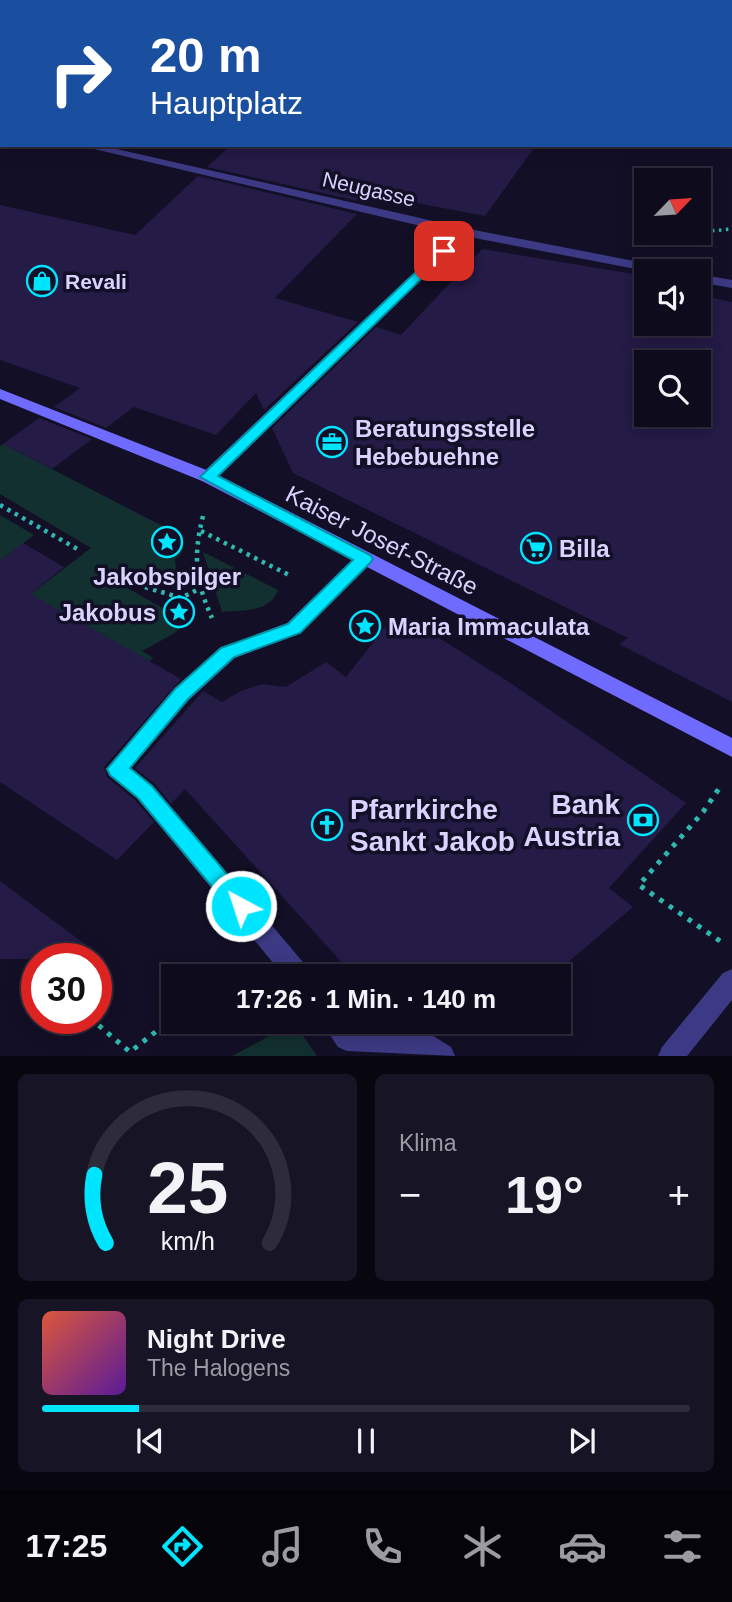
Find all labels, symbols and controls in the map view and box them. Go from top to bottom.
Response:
icon: right [35,28,126,119]
text: 20 m [150,28,262,82]
text: Hauptplatz [150,85,303,121]
street label: Neugasse [320,167,418,211]
north arrow [634,168,710,245]
map controls [634,168,711,427]
pin [414,221,474,281]
icon: arrive [425,232,463,270]
button: sound [634,259,711,336]
shop icon: Revali [25,264,59,298]
place label: Revali [65,270,127,293]
button: search [634,350,711,427]
place label: Beratungsstelle Hebebuehne [355,415,535,470]
office icon: Beratungsstelle Hebebuehne [315,425,349,459]
street label: Kaiser Josef-Straße [281,480,483,600]
place icon: Jakobspilger [150,525,184,559]
supermarket icon: Billa [519,531,553,565]
place label: Billa [559,535,610,562]
place label: Jakobspilger [93,563,241,590]
place icon: Jakobus [162,595,196,629]
place label: Jakobus [59,599,156,626]
place icon: Maria Immaculata [348,609,382,643]
place label: Maria Immaculata [388,613,590,640]
place label: Bank Austria [524,789,620,852]
place label: Pfarrkirche Sankt Jakob [350,794,515,857]
bank icon: Bank Austria [626,803,660,837]
church icon: Pfarrkirche Sankt Jakob [310,808,344,842]
position arrow [204,869,278,943]
speed limit sign: 30 [21,943,112,1034]
text: 17:26 · 1 Min. · 140 m [236,984,496,1014]
text: Klima [399,1130,457,1156]
text: 25 [147,1148,228,1229]
text: 19° [505,1166,584,1224]
text: − [399,1174,421,1216]
text: + [668,1174,690,1216]
text: km/h [160,1227,215,1255]
text: Night Drive [147,1324,286,1354]
text: The Halogens [147,1355,290,1381]
icon: previous [131,1422,169,1460]
icon: pause [347,1422,385,1460]
icon: next [563,1422,601,1460]
icon: directions [158,1522,207,1571]
icon: music [258,1522,307,1571]
icon: phone [358,1522,407,1571]
icon: climate [458,1522,507,1571]
icon: car [558,1522,607,1571]
icon: filters [658,1522,707,1571]
text: 17:25 [25,1528,107,1564]

